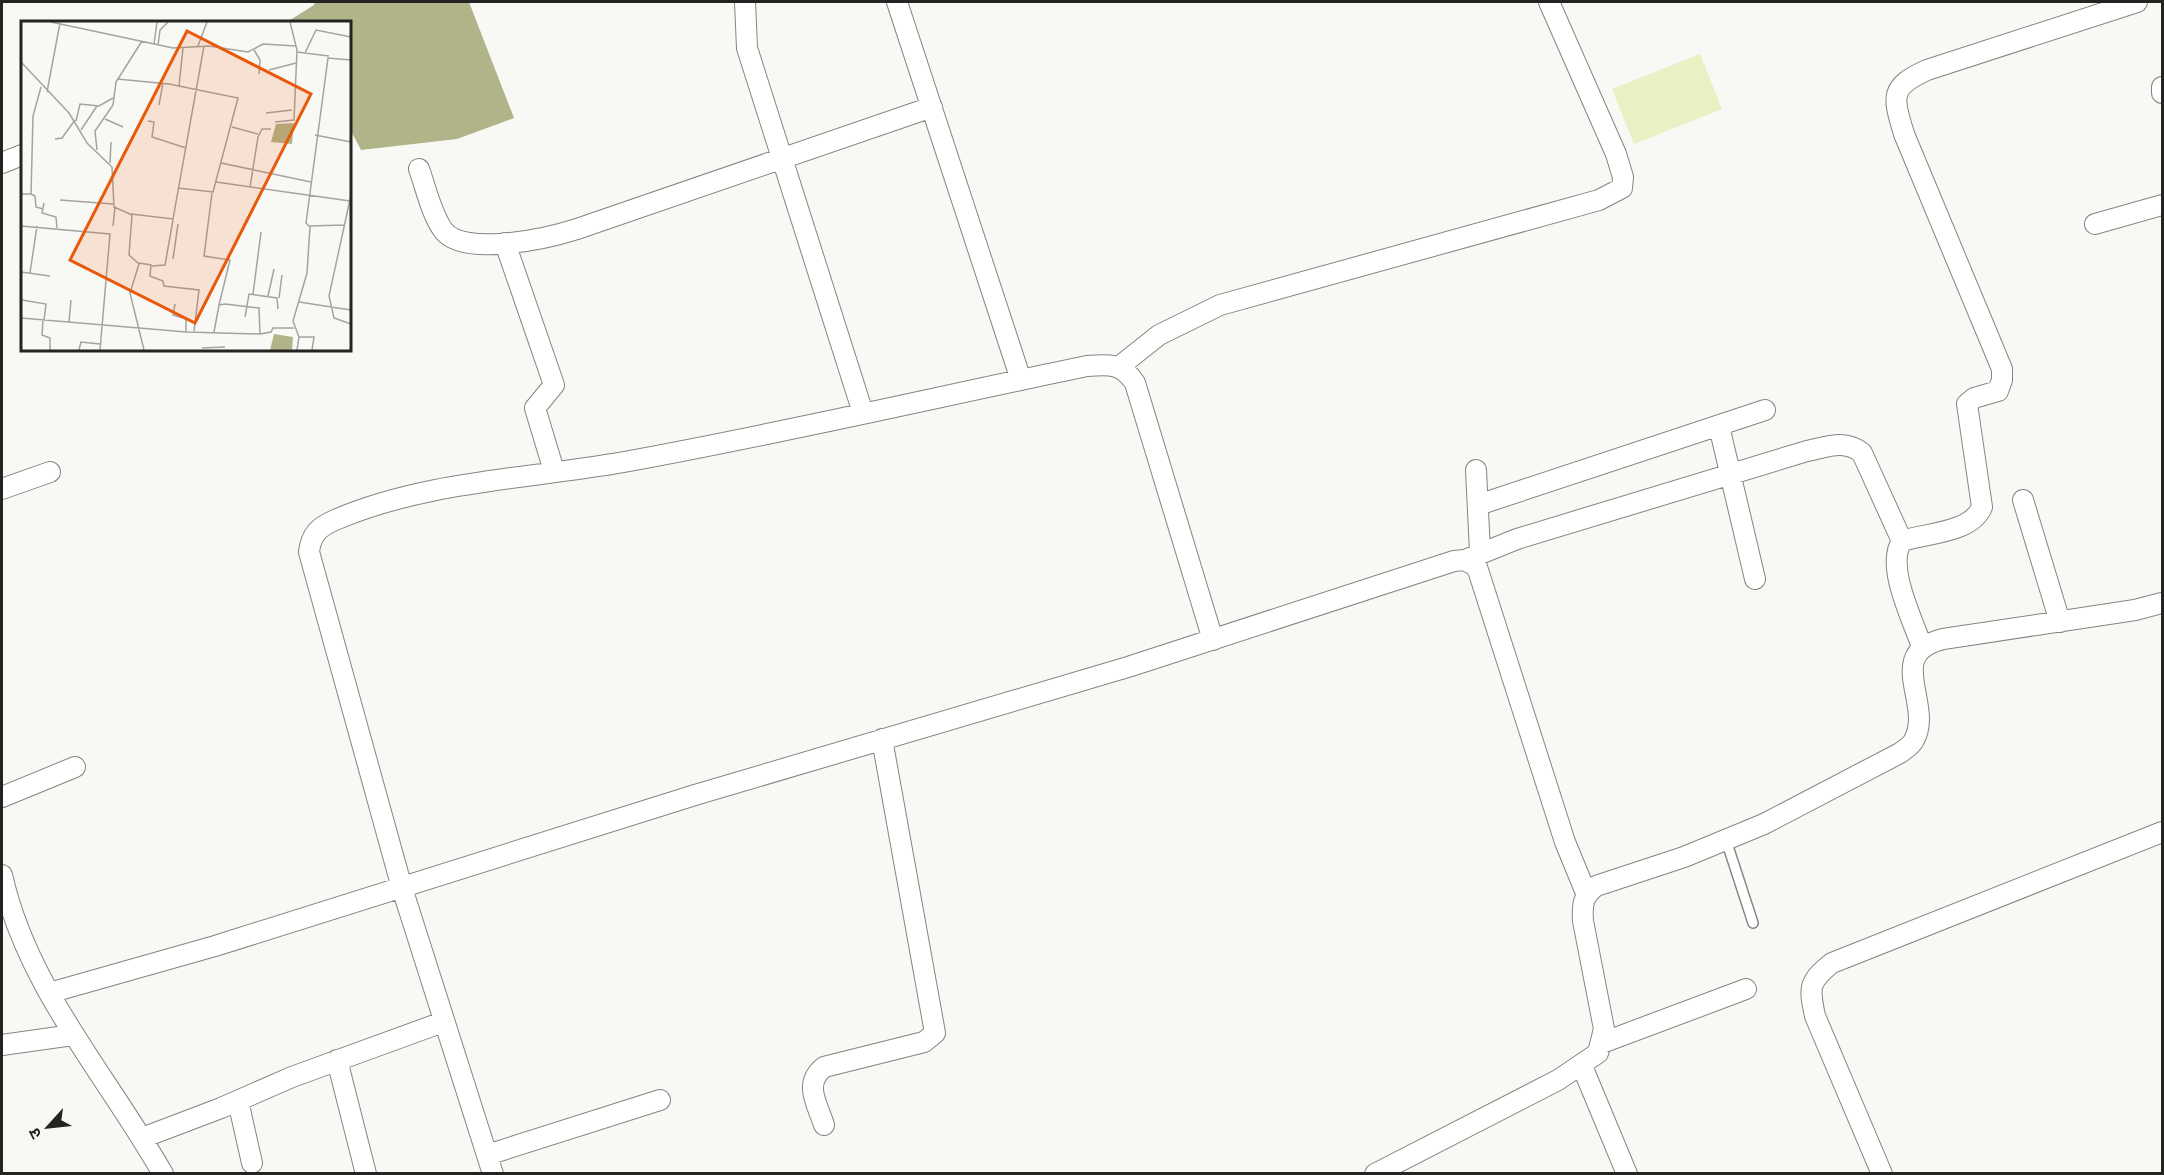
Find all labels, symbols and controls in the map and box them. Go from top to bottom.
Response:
inset map [21,21,351,351]
north arrow [18,1097,78,1157]
text: उ [22,1124,47,1143]

